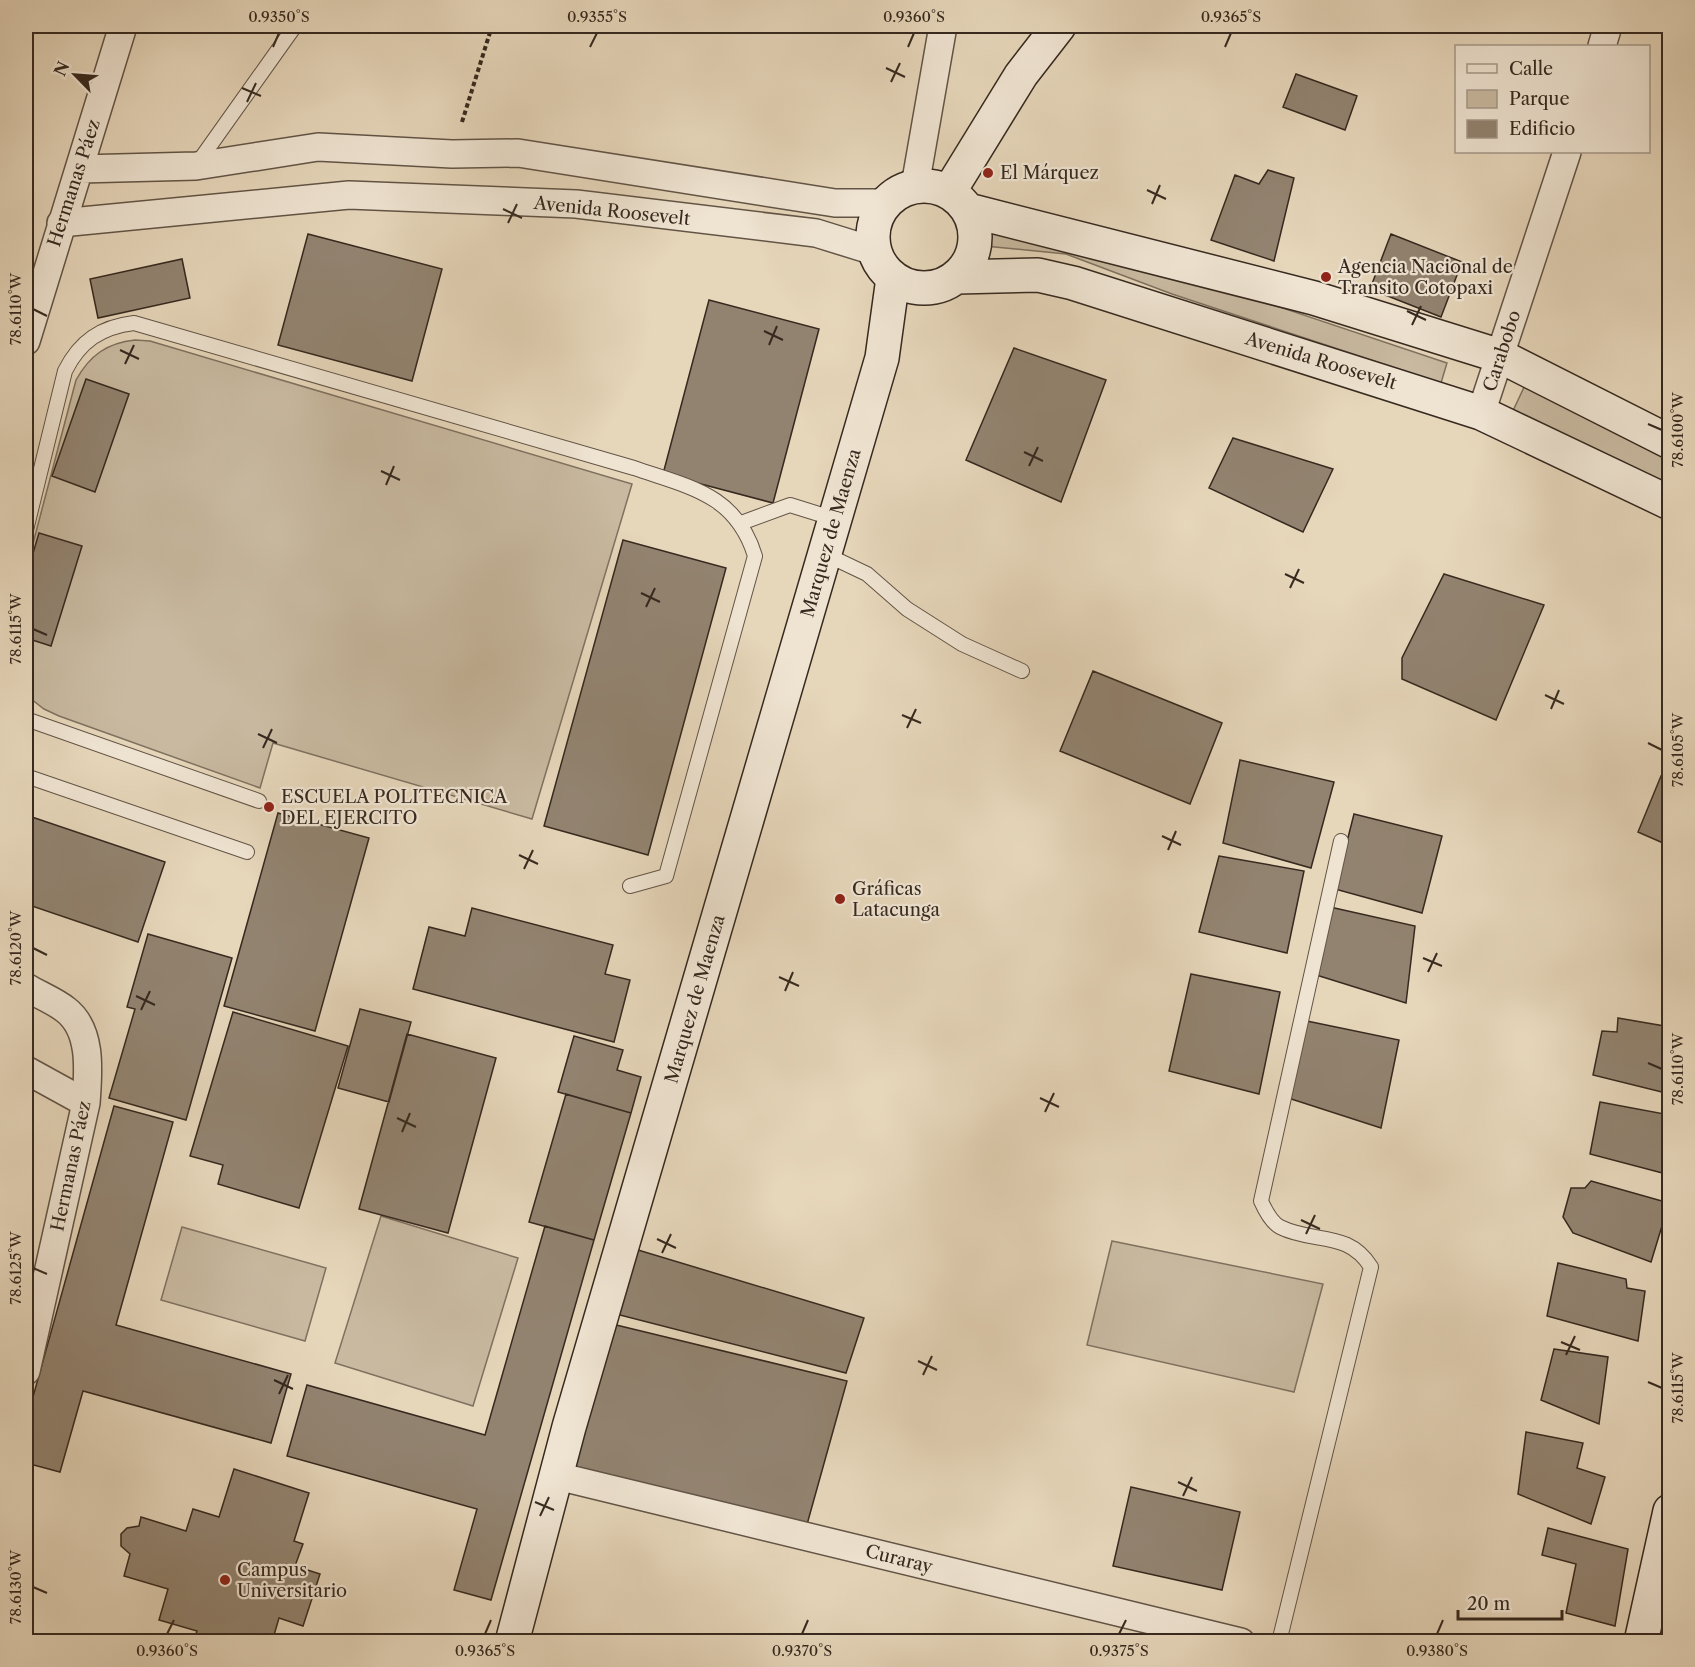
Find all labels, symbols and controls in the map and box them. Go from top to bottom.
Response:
text: 0.9350°S [248,7,310,26]
text: 0.9355°S [567,7,627,26]
text: 0.9360°S [883,7,945,26]
text: 0.9365°S [1201,7,1261,26]
north arrow [45,45,105,105]
legend [1455,45,1650,153]
text: N [49,58,73,79]
text: Calle [1509,58,1553,80]
text: Parque [1509,88,1570,110]
street label: Hermanas Páez [43,116,105,250]
text: Edificio [1509,118,1575,140]
place label: El Márquez [1000,162,1099,184]
marker: El Márquez [981,166,995,180]
street label: Avenida Roosevelt [532,192,692,230]
place label: Agencia Nacional de Transito Cotopaxi [1337,256,1513,299]
marker: Agencia Nacional de Transito Cotopaxi [1319,270,1333,284]
text: 78.6110°W [6,272,25,345]
street label: Carabobo [1479,308,1525,394]
street label: Avenida Roosevelt [1242,327,1400,395]
text: 78.6100°W [1668,392,1687,468]
street label: Marquez de Maenza [796,446,866,620]
text: 78.6115°W [6,593,25,665]
text: 78.6105°W [1668,712,1687,787]
place label: ESCUELA POLITECNICA DEL EJERCITO [281,786,508,829]
marker: ESCUELA POLITECNICA DEL EJERCITO [262,800,276,814]
place label: Gráficas Latacunga [852,878,940,921]
marker: Gráficas Latacunga [833,892,847,906]
text: 78.6120°W [6,910,25,985]
street label: Marquez de Maenza [660,912,730,1086]
text: 78.6110°W [1668,1032,1687,1105]
street label: Hermanas Páez [46,1099,96,1233]
text: 78.6125°W [6,1231,25,1305]
text: 78.6115°W [1668,1352,1687,1424]
street label: Curaray [863,1540,936,1578]
text: 78.6130°W [6,1549,25,1624]
place label: Campus Universitario [237,1559,347,1602]
marker: Campus Universitario [218,1573,232,1587]
scale bar [1458,1583,1562,1621]
text: 20 m [1467,1593,1511,1615]
text: 0.9360°S [136,1641,198,1660]
text: 0.9365°S [455,1641,515,1660]
text: 0.9370°S [772,1641,832,1660]
text: 0.9375°S [1089,1641,1149,1660]
text: 0.9380°S [1406,1641,1468,1660]

